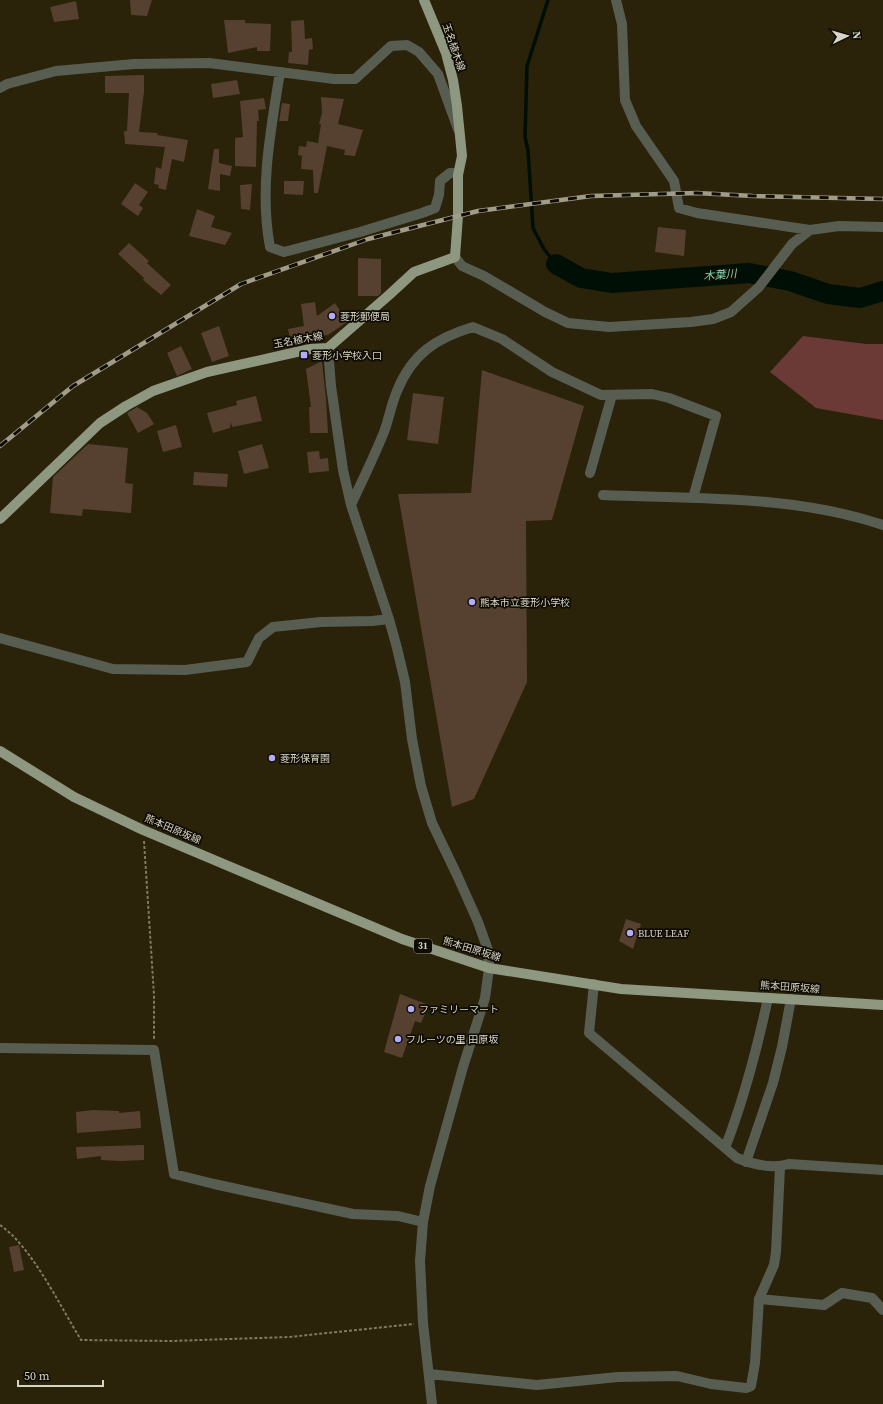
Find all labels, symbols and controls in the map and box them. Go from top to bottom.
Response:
north arrow [827,16,867,56]
street label: 玉名植木線 [440,21,468,73]
text: N [849,31,864,40]
water label: 木葉川 [703,266,738,284]
place label: 菱形郵便局 [340,310,390,323]
marker: 菱形郵便局 [327,311,337,321]
street label: 玉名植木線 [272,329,324,351]
place label: 菱形小学校入口 [312,349,382,362]
marker: 菱形小学校入口 [299,350,309,360]
place label: 熊本市立菱形小学校 [480,596,570,609]
marker: 熊本市立菱形小学校 [467,597,477,607]
place label: 菱形保育園 [280,752,330,765]
marker: 菱形保育園 [267,753,277,763]
street label: 熊本田原坂線 [143,811,203,847]
place label: BLUE LEAF [638,927,689,940]
marker: BLUE LEAF [625,928,635,938]
street label: 熊本田原坂線 [441,934,503,964]
road number: 31 [414,939,432,953]
street label: 熊本田原坂線 [760,978,820,996]
place label: ファミリーマート [419,1003,499,1016]
marker: ファミリーマート [406,1004,416,1014]
place label: フルーツの里 田原坂 [406,1033,498,1046]
marker: フルーツの里 田原坂 [393,1034,403,1044]
scale bar [18,1362,103,1388]
text: 50 m [24,1368,50,1384]

